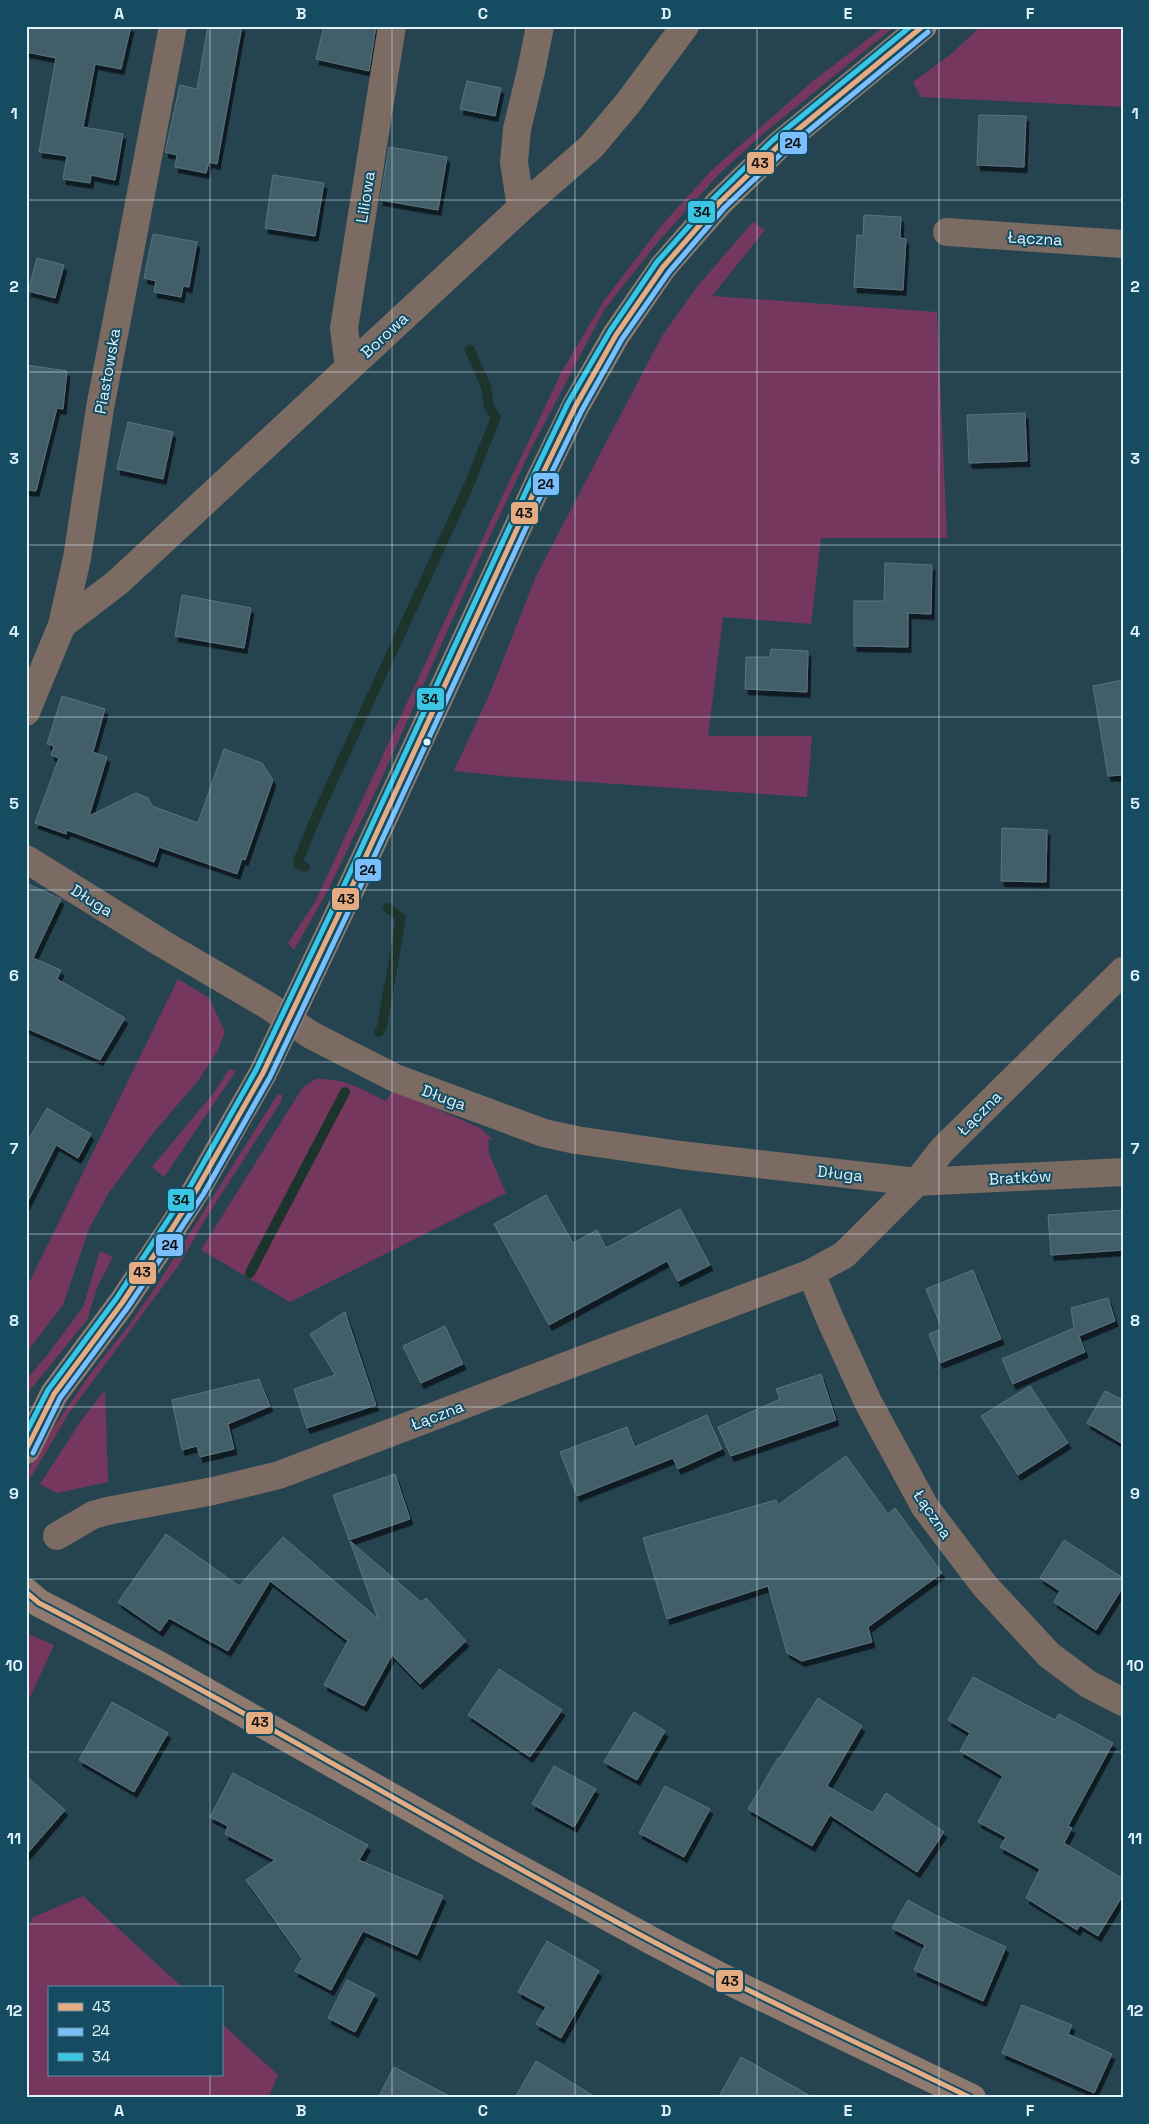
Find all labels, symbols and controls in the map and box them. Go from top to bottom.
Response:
text: A [114,3,124,24]
text: B [296,3,306,24]
text: C [478,3,488,24]
text: D [661,3,671,24]
text: E [844,3,853,24]
text: F [1026,3,1035,24]
text: 1 [10,103,18,124]
text: 1 [1131,103,1139,124]
line badge: 24 [779,131,808,155]
text: 24 [785,134,802,152]
line badge: 43 [746,151,775,175]
text: 43 [751,154,769,172]
street label: Liliowa [351,170,380,224]
line badge: 34 [687,200,716,224]
text: 34 [693,203,711,221]
street label: Łączna [1007,227,1063,250]
text: 2 [9,276,19,297]
text: 2 [1130,276,1140,297]
street label: Borowa [356,308,413,363]
street label: Piastowska [90,327,125,416]
text: 3 [9,448,19,469]
text: 3 [1130,448,1140,469]
line badge: 24 [532,472,560,496]
text: 24 [538,475,555,493]
line badge: 43 [510,501,539,525]
text: 43 [515,504,533,522]
text: 4 [9,621,19,642]
text: 4 [1130,621,1140,642]
line badge: 34 [416,687,445,711]
text: 34 [421,690,439,708]
unlabelled marker [422,737,432,747]
text: 5 [9,793,19,814]
text: 5 [1130,793,1140,814]
line badge: 24 [354,858,382,882]
text: 24 [360,861,377,879]
street label: Długa [67,879,117,921]
line badge: 43 [331,887,360,911]
text: 43 [337,890,355,908]
text: 6 [9,965,19,986]
text: 6 [1130,965,1140,986]
street label: Długa [419,1080,469,1115]
street label: Łączna [952,1086,1006,1140]
text: 7 [10,1138,19,1159]
text: 7 [1131,1138,1140,1159]
street label: Długa [816,1161,864,1186]
street label: Bratków [988,1165,1052,1190]
line badge: 34 [167,1188,195,1212]
text: 34 [172,1191,190,1209]
line badge: 24 [155,1233,184,1257]
text: 24 [162,1236,179,1254]
line badge: 43 [128,1261,157,1285]
text: 43 [133,1263,151,1281]
text: 8 [9,1310,19,1331]
text: 8 [1130,1310,1140,1331]
street label: Łączna [408,1396,467,1435]
text: 9 [9,1483,19,1504]
text: 9 [1130,1483,1140,1504]
street label: Łączna [908,1486,957,1543]
text: 10 [5,1655,23,1676]
text: 10 [1126,1655,1144,1676]
line badge: 43 [245,1711,274,1735]
text: 43 [251,1713,269,1731]
text: 11 [7,1828,21,1849]
text: 11 [1128,1828,1142,1849]
line badge: 43 [715,1969,744,1993]
text: 43 [721,1972,739,1990]
legend [48,1986,222,2076]
text: 43 [92,1997,110,2016]
text: 12 [6,2000,22,2021]
text: 12 [1127,2000,1143,2021]
text: 24 [92,2021,110,2040]
text: 34 [92,2047,110,2066]
text: A [114,2100,124,2121]
text: B [296,2100,306,2121]
text: C [478,2100,488,2121]
text: D [661,2100,671,2121]
text: E [844,2100,853,2121]
text: F [1026,2100,1035,2121]

